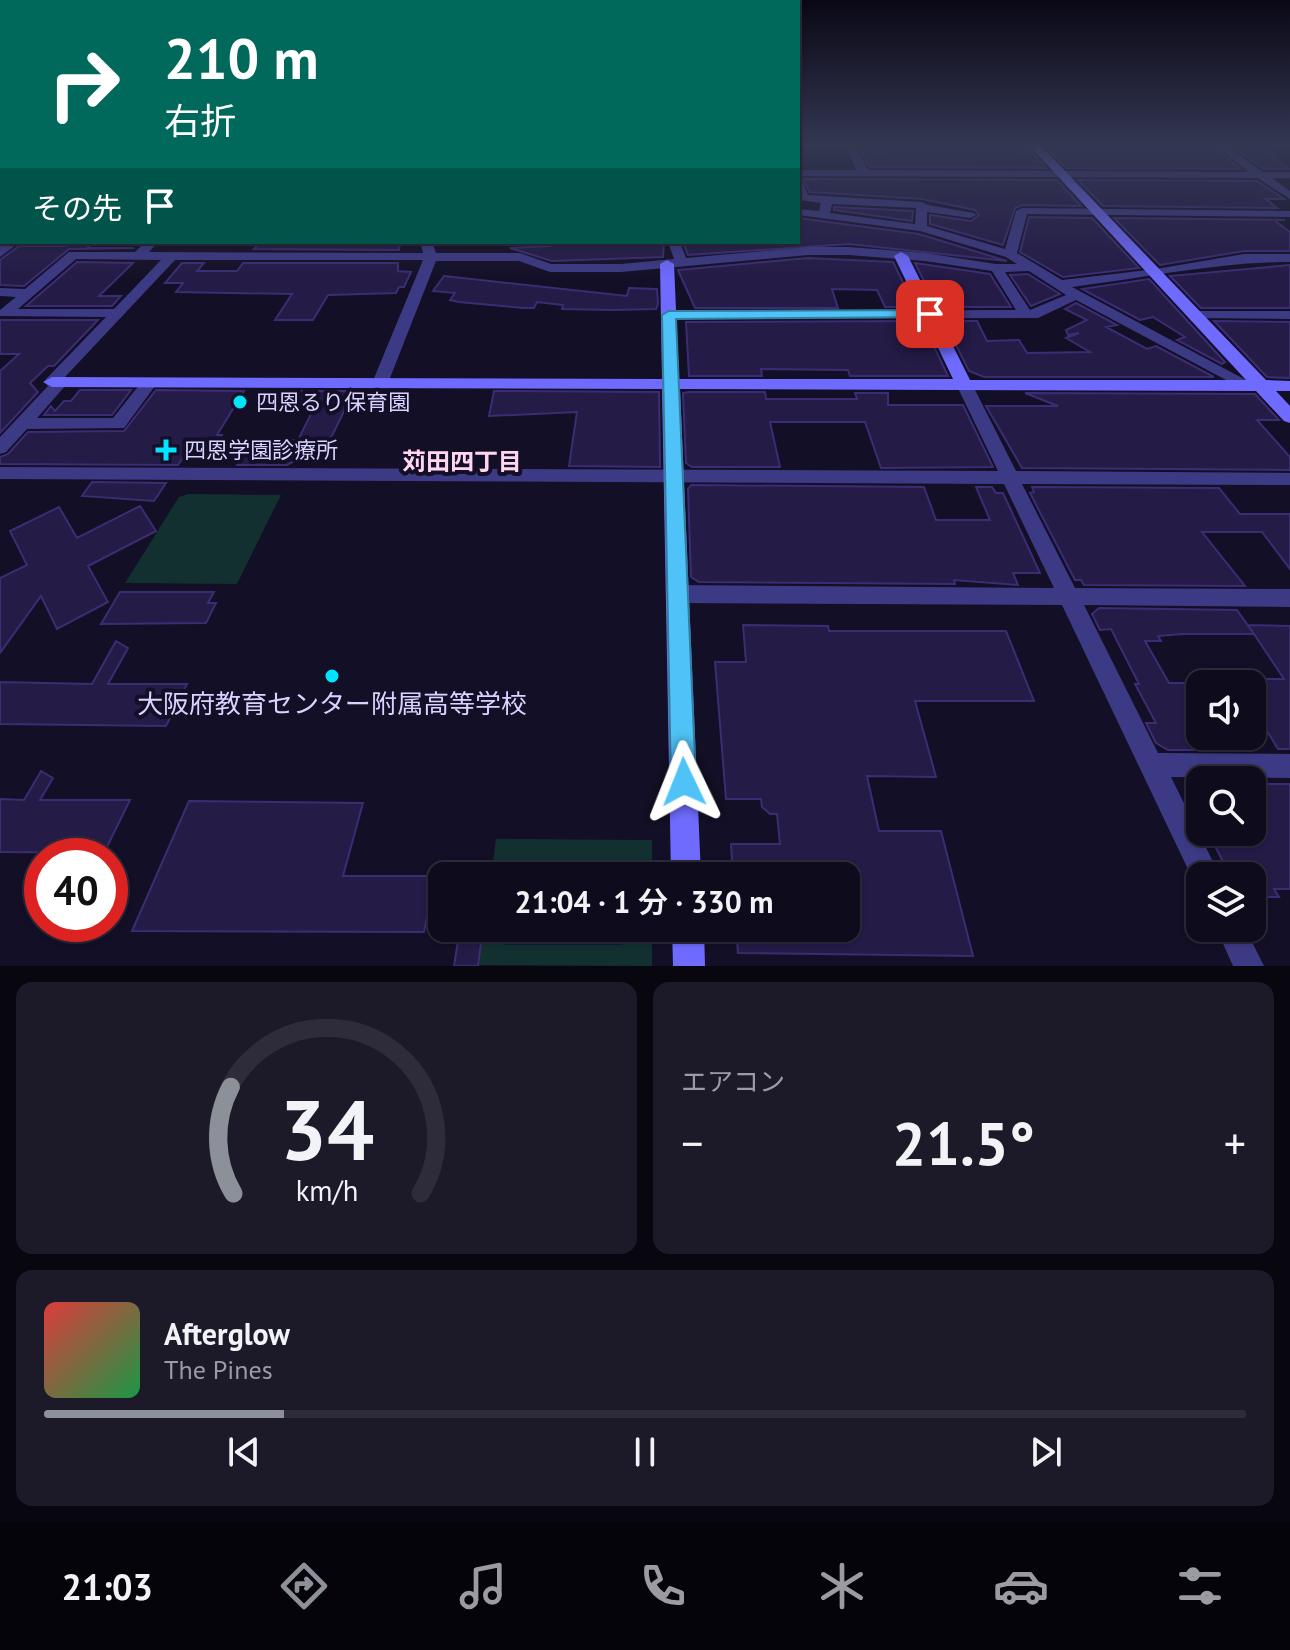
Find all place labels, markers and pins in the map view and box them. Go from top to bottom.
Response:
pin [896,280,964,348]
place label: 四恩るり保育園 [256,388,410,416]
marker: 四恩るり保育園 [231,393,249,411]
place label: 四恩学園診療所 [184,436,338,464]
marker: 四恩学園診療所 [155,439,177,461]
marker: 大阪府教育センター附属高等学校 [323,667,341,685]
place label: 大阪府教育センター附属高等学校 [137,687,527,720]

